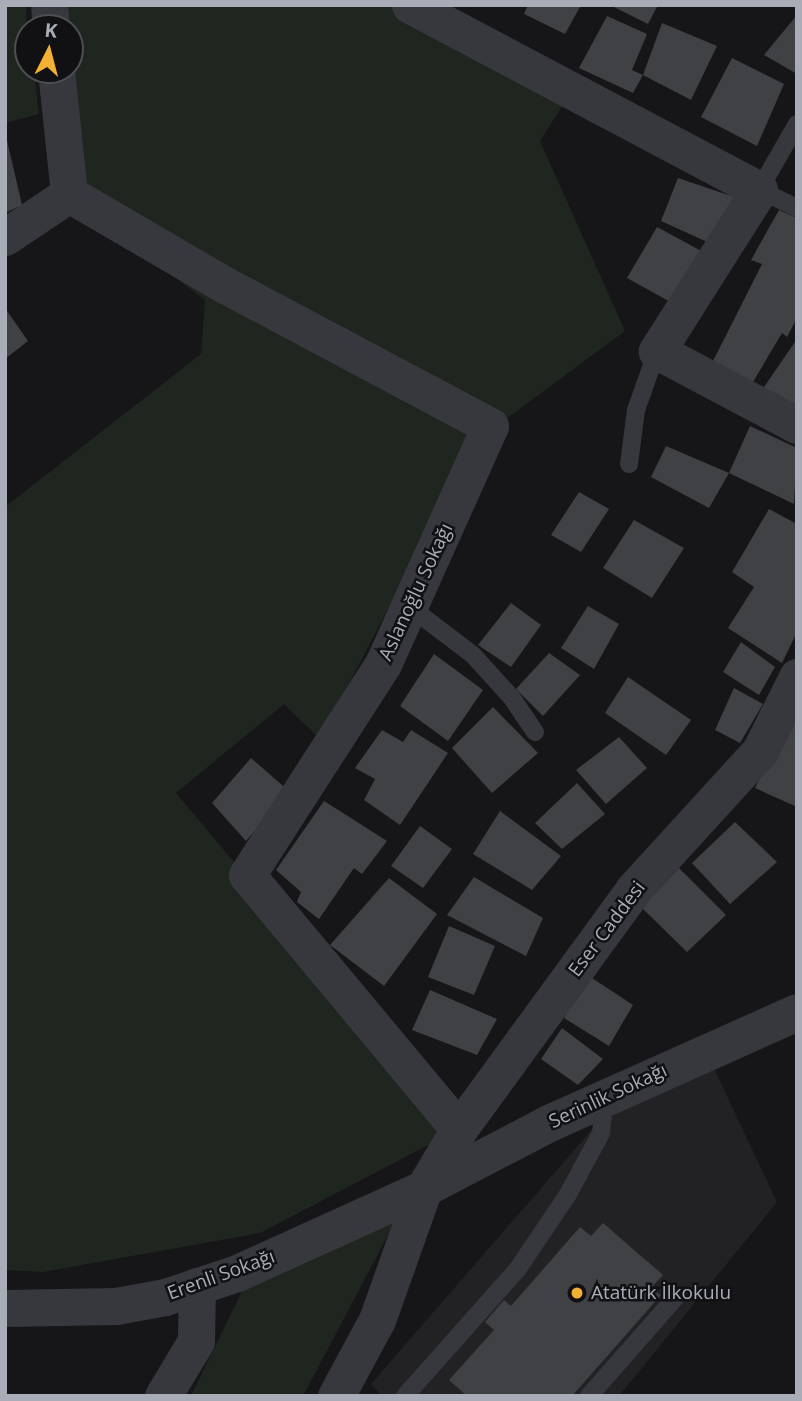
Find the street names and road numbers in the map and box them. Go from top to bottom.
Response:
street label: Aslanoğlu Sokağı [374,520,458,664]
street label: Eser Caddesi [564,877,650,981]
street label: Serinlik Sokağı [545,1059,671,1133]
street label: Erenli Sokağı [164,1245,278,1305]

